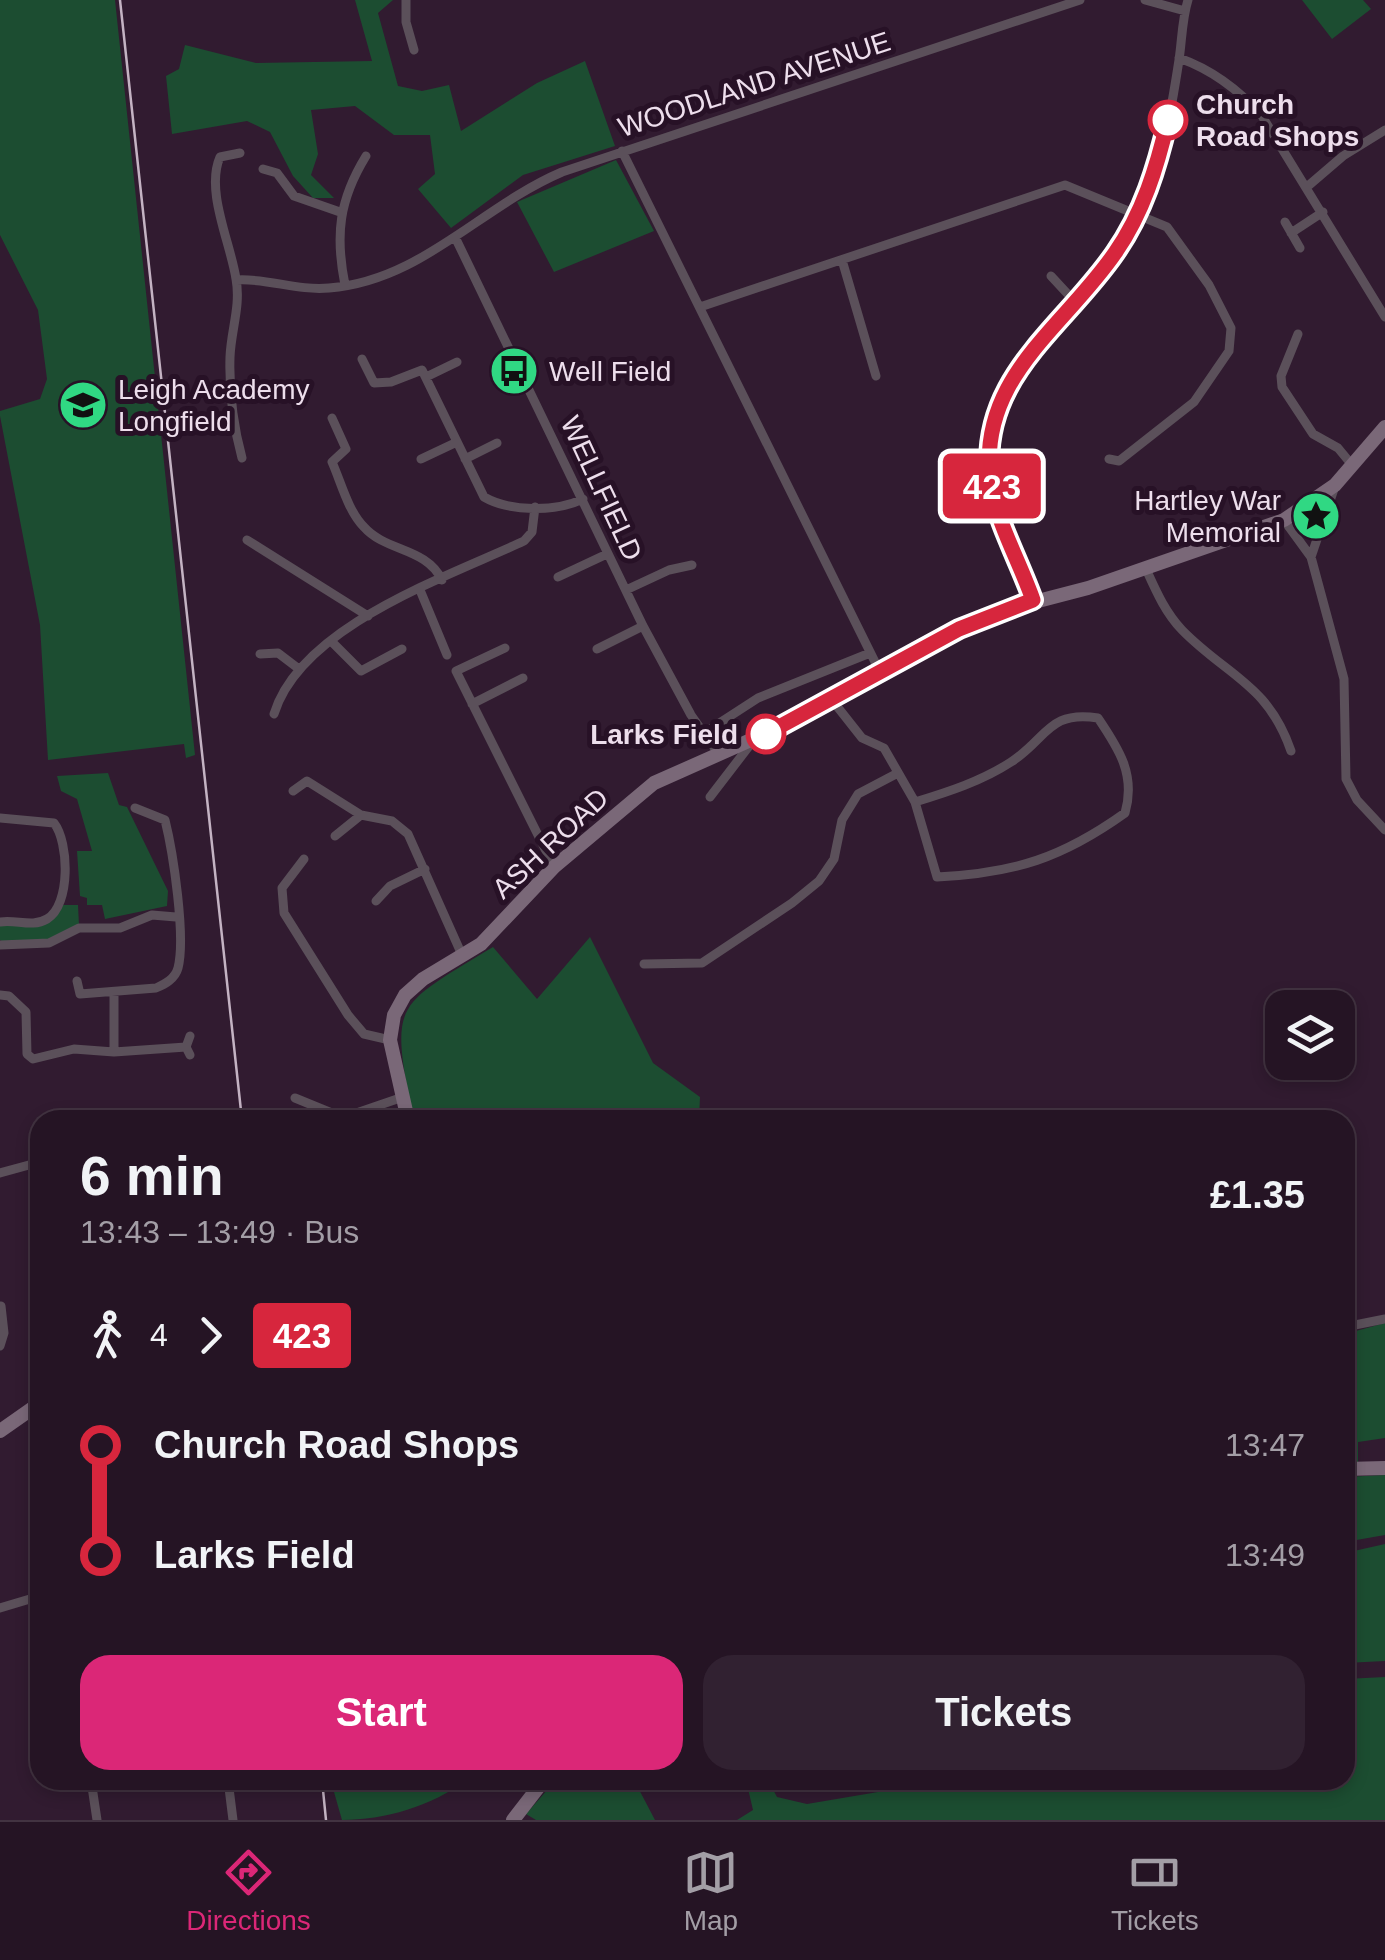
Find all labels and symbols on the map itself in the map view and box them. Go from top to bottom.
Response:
street label: WOODLAND AVENUE [614,26,894,143]
place label: Church Road Shops [1196,89,1359,152]
marker: Church Road Shops [1149,101,1187,139]
bus stop icon: Well Field [488,345,540,397]
place label: Well Field [549,356,671,387]
place label: Leigh Academy Longfield [118,374,309,437]
school or university icon: Leigh Academy Longfield [57,379,109,431]
street label: WELLFIELD [555,411,648,565]
line badge: 423 [934,454,1050,518]
place label: Hartley War Memorial [1134,485,1281,548]
place icon: Hartley War Memorial [1290,490,1342,542]
marker: Larks Field [747,715,785,753]
place label: Larks Field [590,719,738,750]
street label: ASH ROAD [486,782,614,905]

